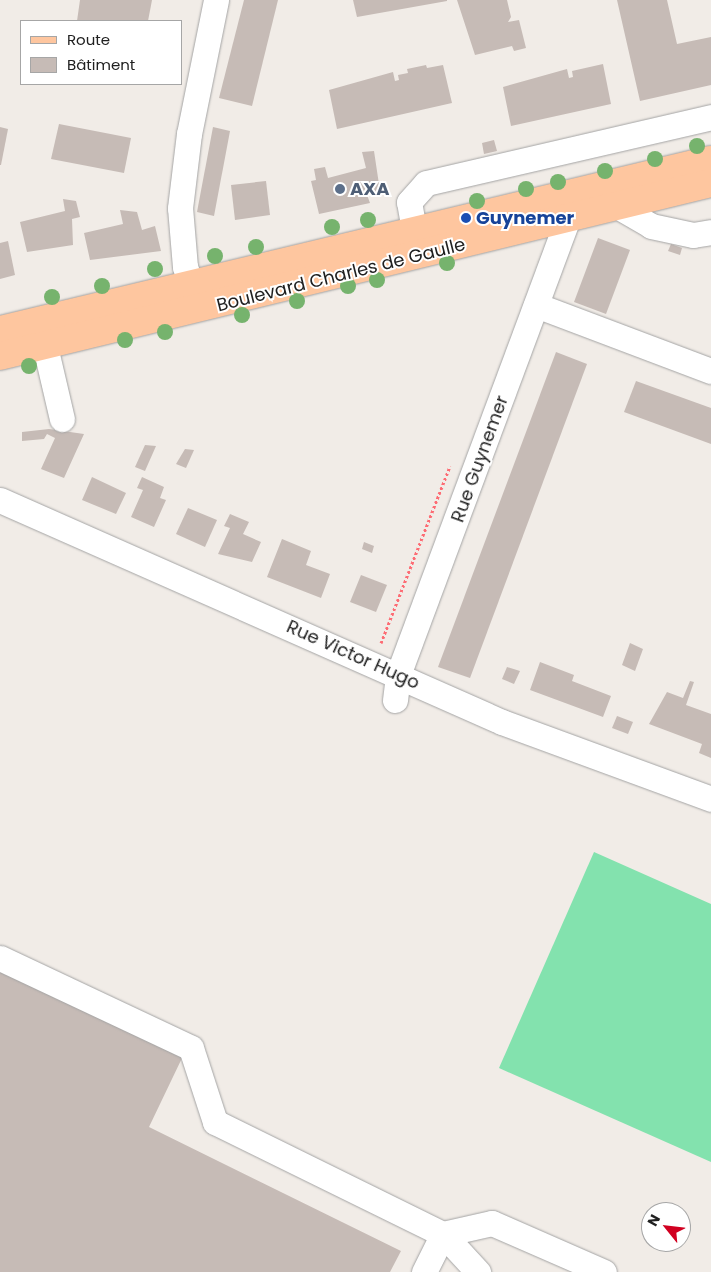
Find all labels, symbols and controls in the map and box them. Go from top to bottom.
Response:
legend [20,20,182,85]
text: Route [67,29,110,50]
text: Bâtiment [67,54,135,75]
place label: AXA [350,178,389,200]
marker: AXA [334,183,346,195]
place label: Guynemer [476,207,574,229]
marker: Guynemer [460,212,472,224]
street label: Boulevard Charles de Gaulle [214,234,468,316]
street label: Rue Guynemer [447,393,513,525]
street label: Rue Victor Hugo [283,616,423,694]
north arrow [641,1202,691,1252]
text: N [642,1211,665,1230]

